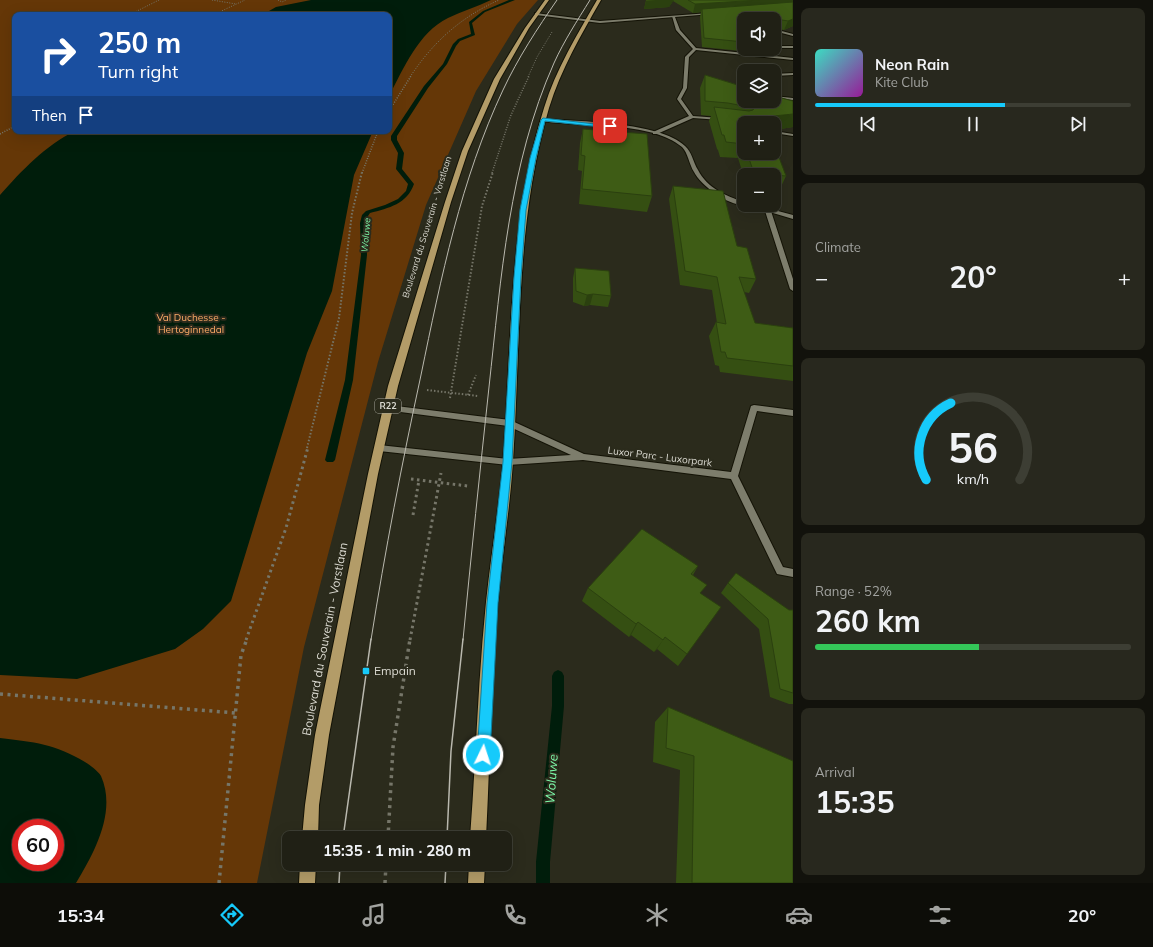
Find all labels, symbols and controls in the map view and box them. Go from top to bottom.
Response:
map controls [737,12,781,212]
button: sound [737,12,781,56]
text: 250 m [98,25,181,60]
icon: right [32,28,84,80]
text: Neon Rain [875,55,949,74]
text: Turn right [98,60,178,83]
button: layers [737,64,781,108]
text: Kite Club [875,74,929,90]
icon: arrive [75,104,97,126]
text: Then [32,106,67,125]
pin [593,109,627,143]
icon: previous [857,113,879,135]
icon: pause [962,113,984,135]
icon: next [1067,113,1089,135]
icon: arrive [599,115,621,137]
button: + [737,116,781,160]
street label: Boulevard du Souverain - Vorstlaan [400,155,453,299]
button: − [737,168,781,212]
water label: Woluwe [359,217,372,253]
text: Climate [815,239,861,255]
text: 20° [949,258,997,296]
text: − [815,264,828,292]
text: + [1118,264,1131,292]
park label: Val Duchesse - Hertoginnedal [156,311,226,336]
road number: R22 [375,399,401,413]
text: 56 [948,420,998,472]
street label: Luxor Parc - Luxorpark [607,444,714,469]
text: km/h [957,469,989,487]
street label: Boulevard du Souverain - Vorstlaan [298,541,351,737]
text: Range · 52% [815,583,892,599]
text: 260 km [815,602,921,640]
place label: Empain [374,663,416,678]
marker: Empain [361,666,371,676]
position arrow [462,734,504,776]
water label: Woluwe [541,754,561,804]
text: Arrival [815,764,855,780]
text: 15:35 [815,783,894,821]
speed limit sign: 60 [12,819,64,871]
text: 15:35 · 1 min · 280 m [323,841,471,860]
icon: directions [218,901,246,929]
icon: music [360,901,388,929]
icon: phone [501,901,529,929]
icon: climate [643,901,671,929]
icon: car [785,901,813,929]
icon: filters [926,901,954,929]
text: 15:34 [57,904,104,927]
text: 20° [1068,904,1096,927]

